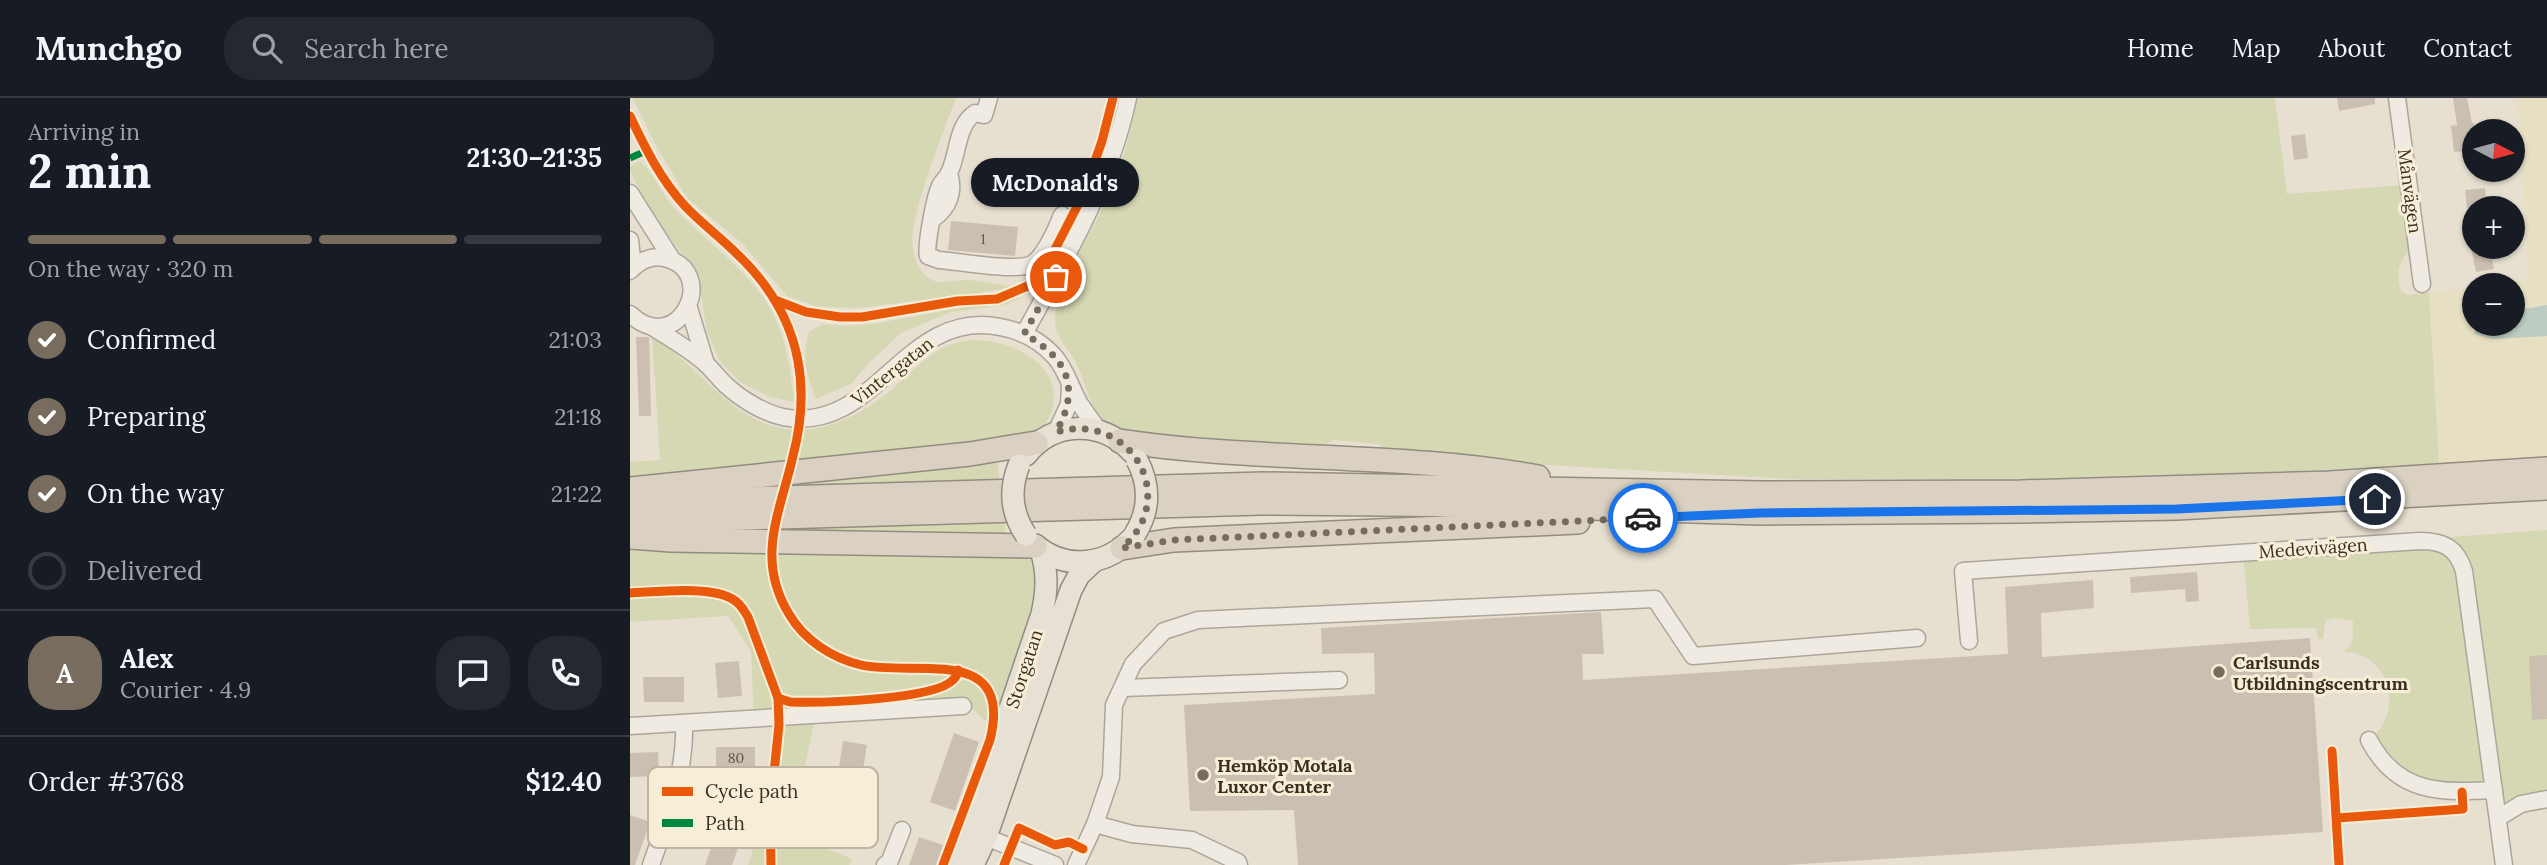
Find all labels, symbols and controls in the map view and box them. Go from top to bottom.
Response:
search box [224,17,714,80]
text: Munchgo [35,27,182,69]
icon: search [248,29,286,67]
text: Search here [304,32,449,65]
text: Home [2127,33,2194,64]
text: Map [2232,33,2281,64]
text: About [2319,33,2385,64]
text: Contact [2423,33,2512,64]
text: Arriving in [28,117,140,146]
north arrow [2462,119,2525,182]
map controls [2462,119,2525,336]
text: 21:30–21:35 [467,141,602,174]
text: 2 min [28,142,151,201]
street label: Månvägen [2393,147,2427,235]
callout: McDonald's [972,158,1140,207]
text: McDonald's [992,168,1118,197]
button: + [2462,196,2525,259]
house number: 1 [980,230,986,248]
pin [1026,247,1086,307]
text: On the way · 320 m [28,254,233,283]
icon: bag [1037,258,1075,296]
button: − [2462,273,2525,336]
icon: check [28,321,66,359]
text: Confirmed [87,323,216,356]
text: 21:03 [548,325,602,354]
street label: Vintergatan [846,332,938,411]
icon: check [28,398,66,436]
text: Preparing [87,400,206,433]
text: 21:18 [554,402,602,431]
pin [2345,469,2405,529]
icon: check [28,475,66,513]
text: On the way [87,477,224,510]
text: 21:22 [551,479,602,508]
icon: home [2356,480,2394,518]
courier [1608,483,1678,553]
icon: car [1624,499,1662,537]
street label: Medevivägen [2258,533,2368,563]
text: Delivered [87,554,203,587]
street label: Storgatan [1000,627,1048,711]
button: chat [436,636,510,710]
button: phone [528,636,602,710]
text: Alex [120,642,174,675]
place label: Carlsunds Utbildningscentrum [2233,651,2408,695]
text: A [56,657,74,690]
marker: Carlsunds Utbildningscentrum [2211,664,2227,680]
text: Courier · 4.9 [120,675,251,704]
house number: 80 [728,749,744,767]
place label: Hemköp Motala Luxor Center [1217,754,1353,798]
text: Order #3768 [28,765,185,798]
text: $12.40 [525,765,602,798]
legend [648,767,878,848]
marker: Hemköp Motala Luxor Center [1195,767,1211,783]
text: Cycle path [705,779,798,803]
text: Path [705,811,745,835]

